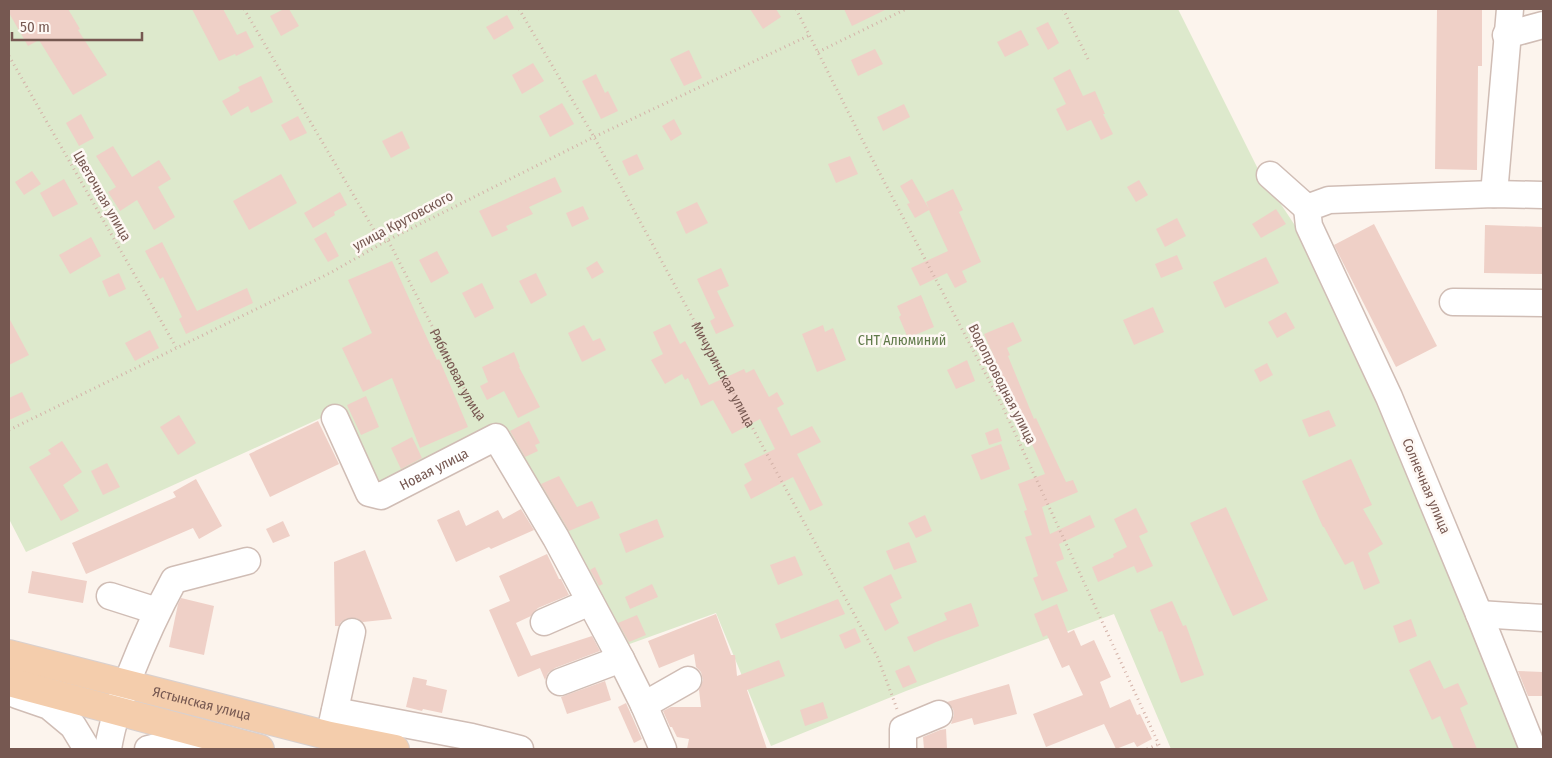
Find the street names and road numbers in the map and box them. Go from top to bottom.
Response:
street label: Цветочная улица [69,148,135,244]
street label: улица Крутовского [350,187,456,255]
street label: Мичуринская улица [688,319,759,430]
street label: Водопроводная улица [964,321,1040,447]
street label: Рябиновая улица [426,325,490,424]
street label: Солнечная улица [1398,436,1454,536]
street label: Новая улица [397,444,471,494]
street label: Ястынская улица [151,683,253,724]

